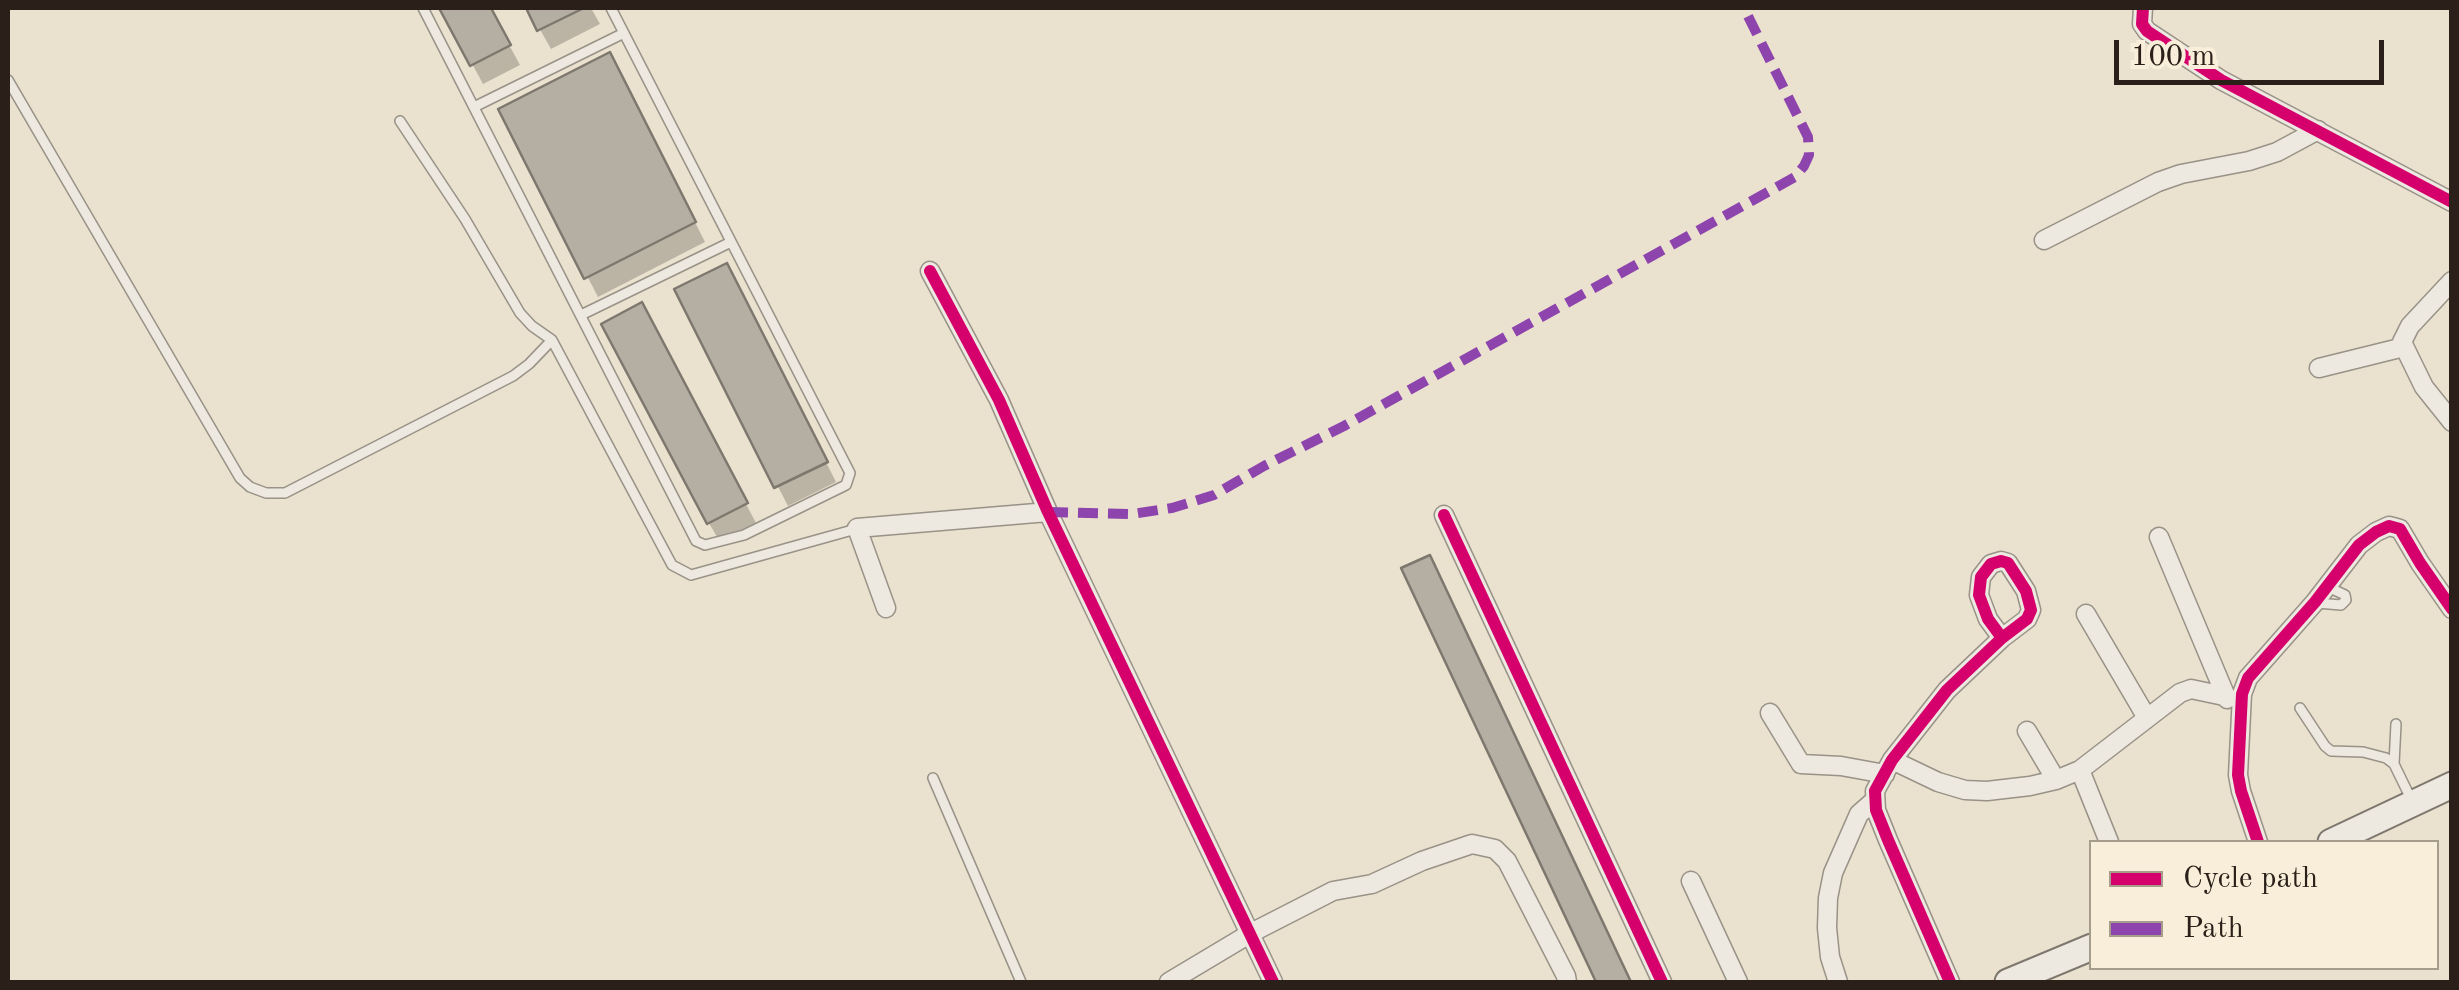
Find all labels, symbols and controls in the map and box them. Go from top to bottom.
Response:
scale bar [2119,20,2389,82]
text: 100 m [2131,42,2215,72]
legend [2089,840,2439,970]
text: Cycle path [2183,864,2318,894]
text: Path [2183,914,2244,944]

